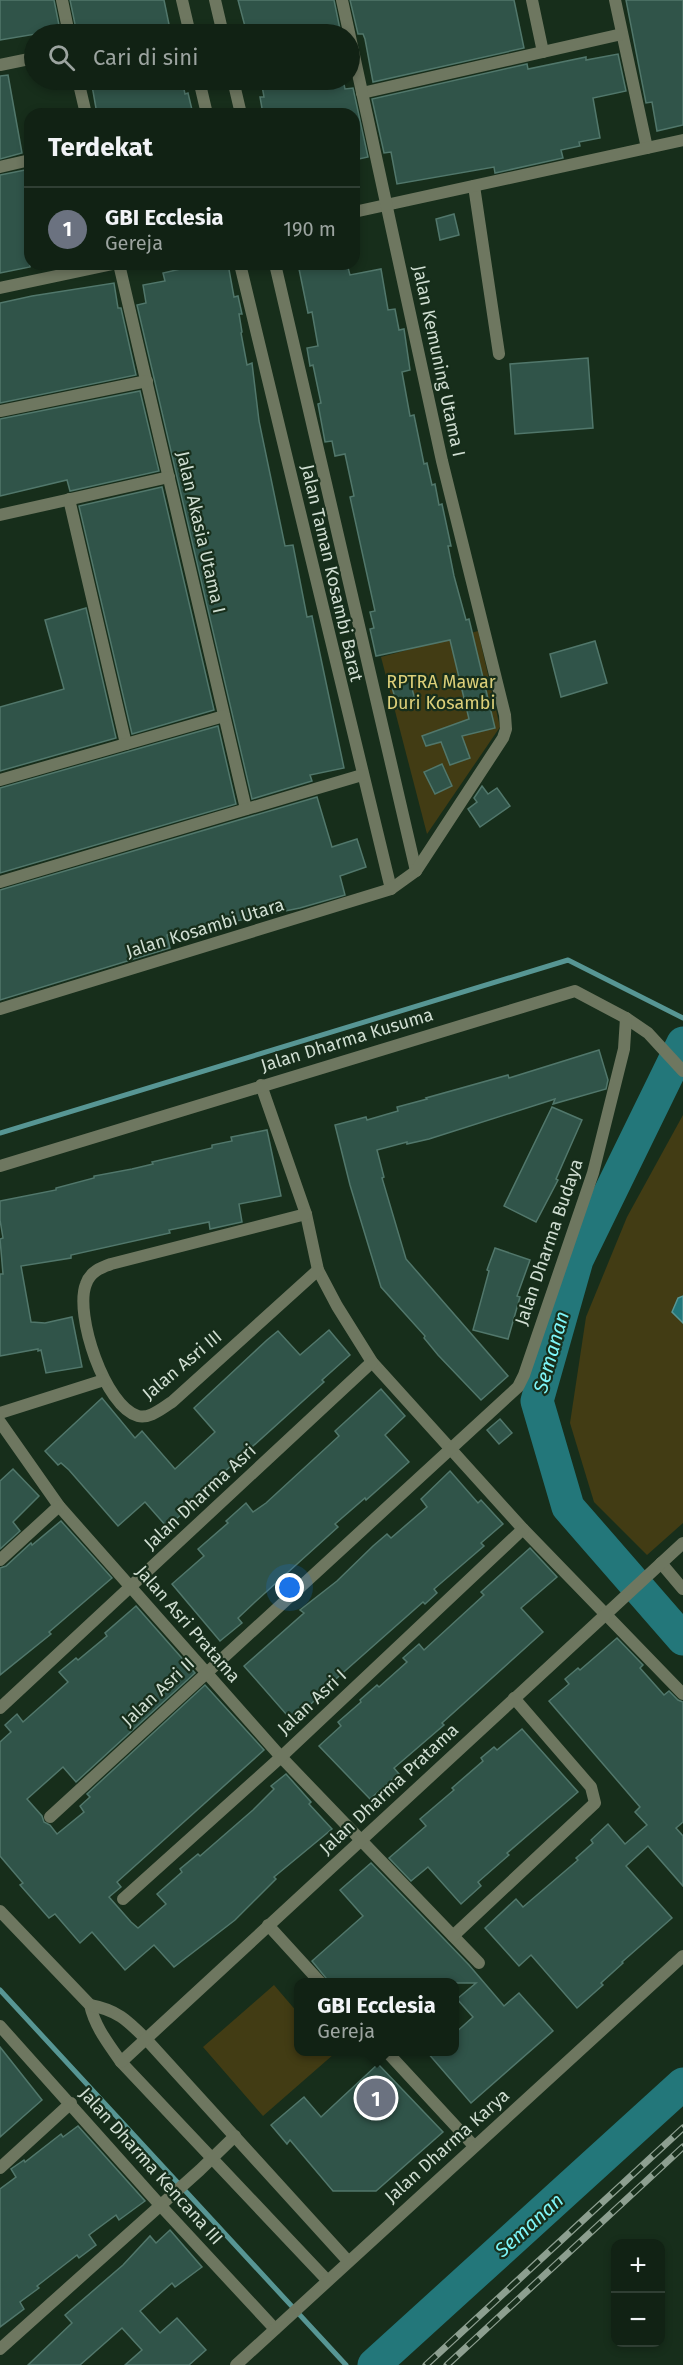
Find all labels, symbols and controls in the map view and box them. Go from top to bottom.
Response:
search box [24,24,360,90]
icon: search [45,41,78,74]
text: Cari di sini [93,44,198,71]
text: Terdekat [48,132,153,163]
text: GBI Ecclesia [105,204,224,231]
text: 1 [63,217,72,241]
text: 190 m [283,217,336,241]
text: Gereja [105,231,163,255]
street label: Jalan Kemuning Utama I [408,263,470,459]
street label: Jalan Akasia Utama I [172,449,230,615]
street label: Jalan Taman Kosambi Barat [296,462,368,684]
park label: RPTRA Mawar Duri Kosambi [386,671,496,714]
street label: Jalan Kosambi Utara [123,893,287,963]
street label: Jalan Dharma Kusuma [258,1003,436,1077]
street label: Jalan Dharma Budaya [510,1156,588,1328]
water label: Semanan [528,1308,574,1397]
street label: Jalan Asri III [138,1325,226,1405]
street label: Jalan Dharma Asri [139,1440,261,1554]
street label: Jalan Asri Pratama [131,1561,245,1687]
your location [275,1573,304,1602]
street label: Jalan Asri II [117,1653,199,1731]
street label: Jalan Asri I [273,1665,351,1739]
street label: Jalan Dharma Pratama [315,1719,463,1859]
popup [294,1978,459,2056]
text: GBI Ecclesia [317,1992,436,2019]
text: Gereja [317,2019,375,2043]
pin: 1 [356,2076,395,2120]
street label: Jalan Dharma Kencana III [74,2083,228,2249]
street label: Jalan Dharma Karya [380,2084,514,2208]
water label: Semanan [489,2188,568,2263]
map controls [611,2239,665,2347]
button: + [611,2239,665,2293]
button: − [611,2293,665,2347]

